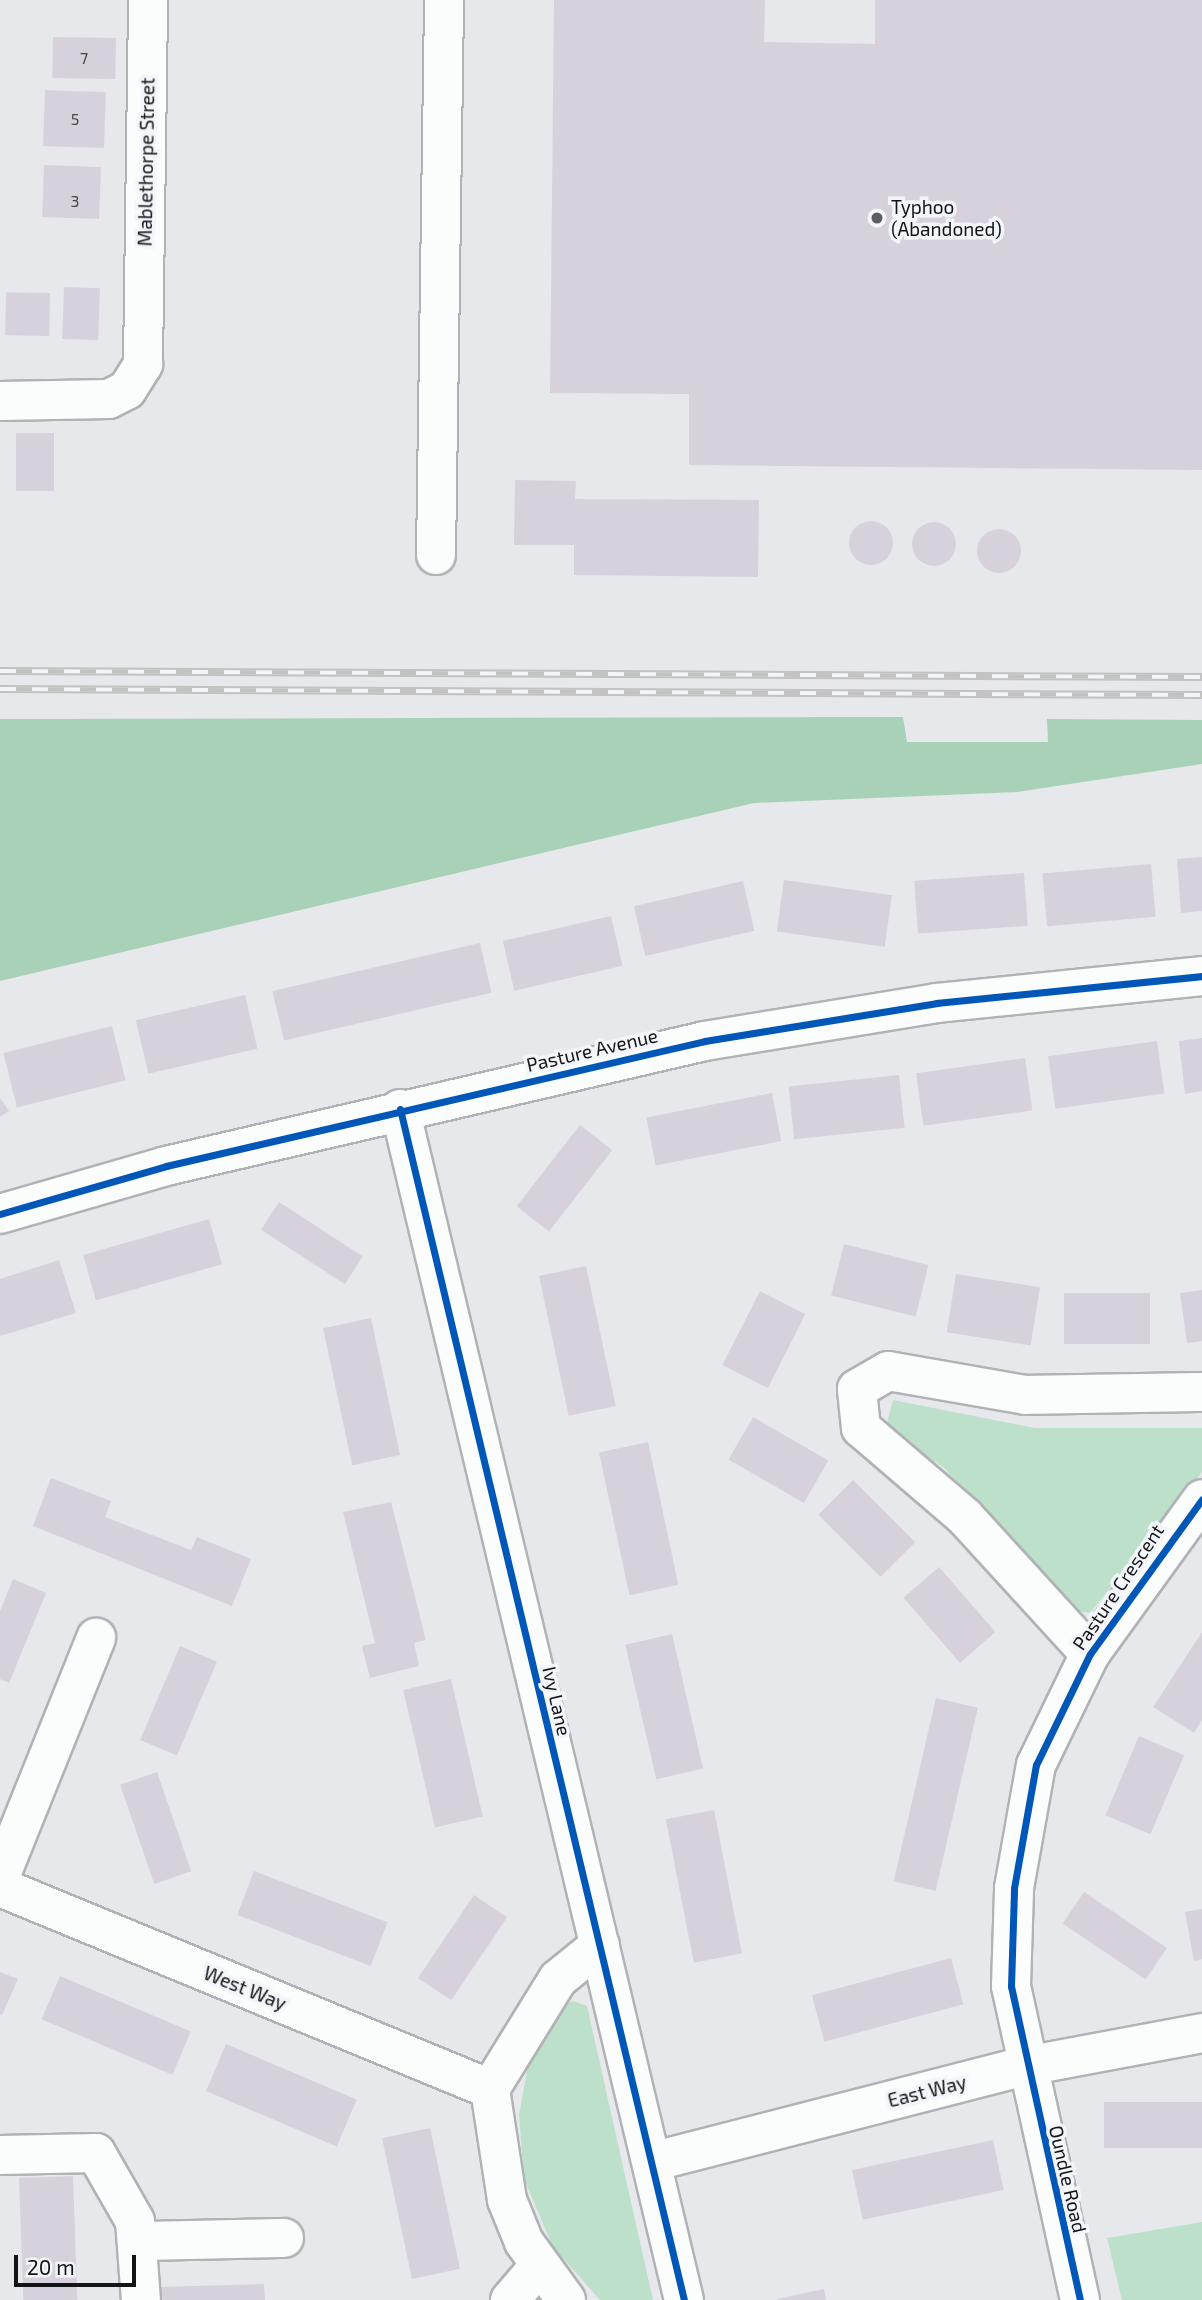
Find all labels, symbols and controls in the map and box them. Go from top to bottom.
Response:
house number: 7 [80,48,88,68]
street label: Mablethorpe Street [133,77,159,247]
house number: 5 [71,109,79,129]
house number: 3 [71,191,79,211]
place label: Typhoo (Abandoned) [891,196,1002,240]
marker: Typhoo (Abandoned) [869,210,885,226]
street label: Pasture Avenue [524,1024,660,1076]
street label: Pasture Crescent [1068,1520,1168,1654]
street label: Ivy Lane [538,1664,576,1738]
street label: West Way [200,1961,290,2015]
street label: East Way [885,2070,969,2112]
street label: Oundle Road [1045,2123,1091,2235]
scale bar [18,2240,140,2284]
text: 20 m [27,2254,75,2279]

